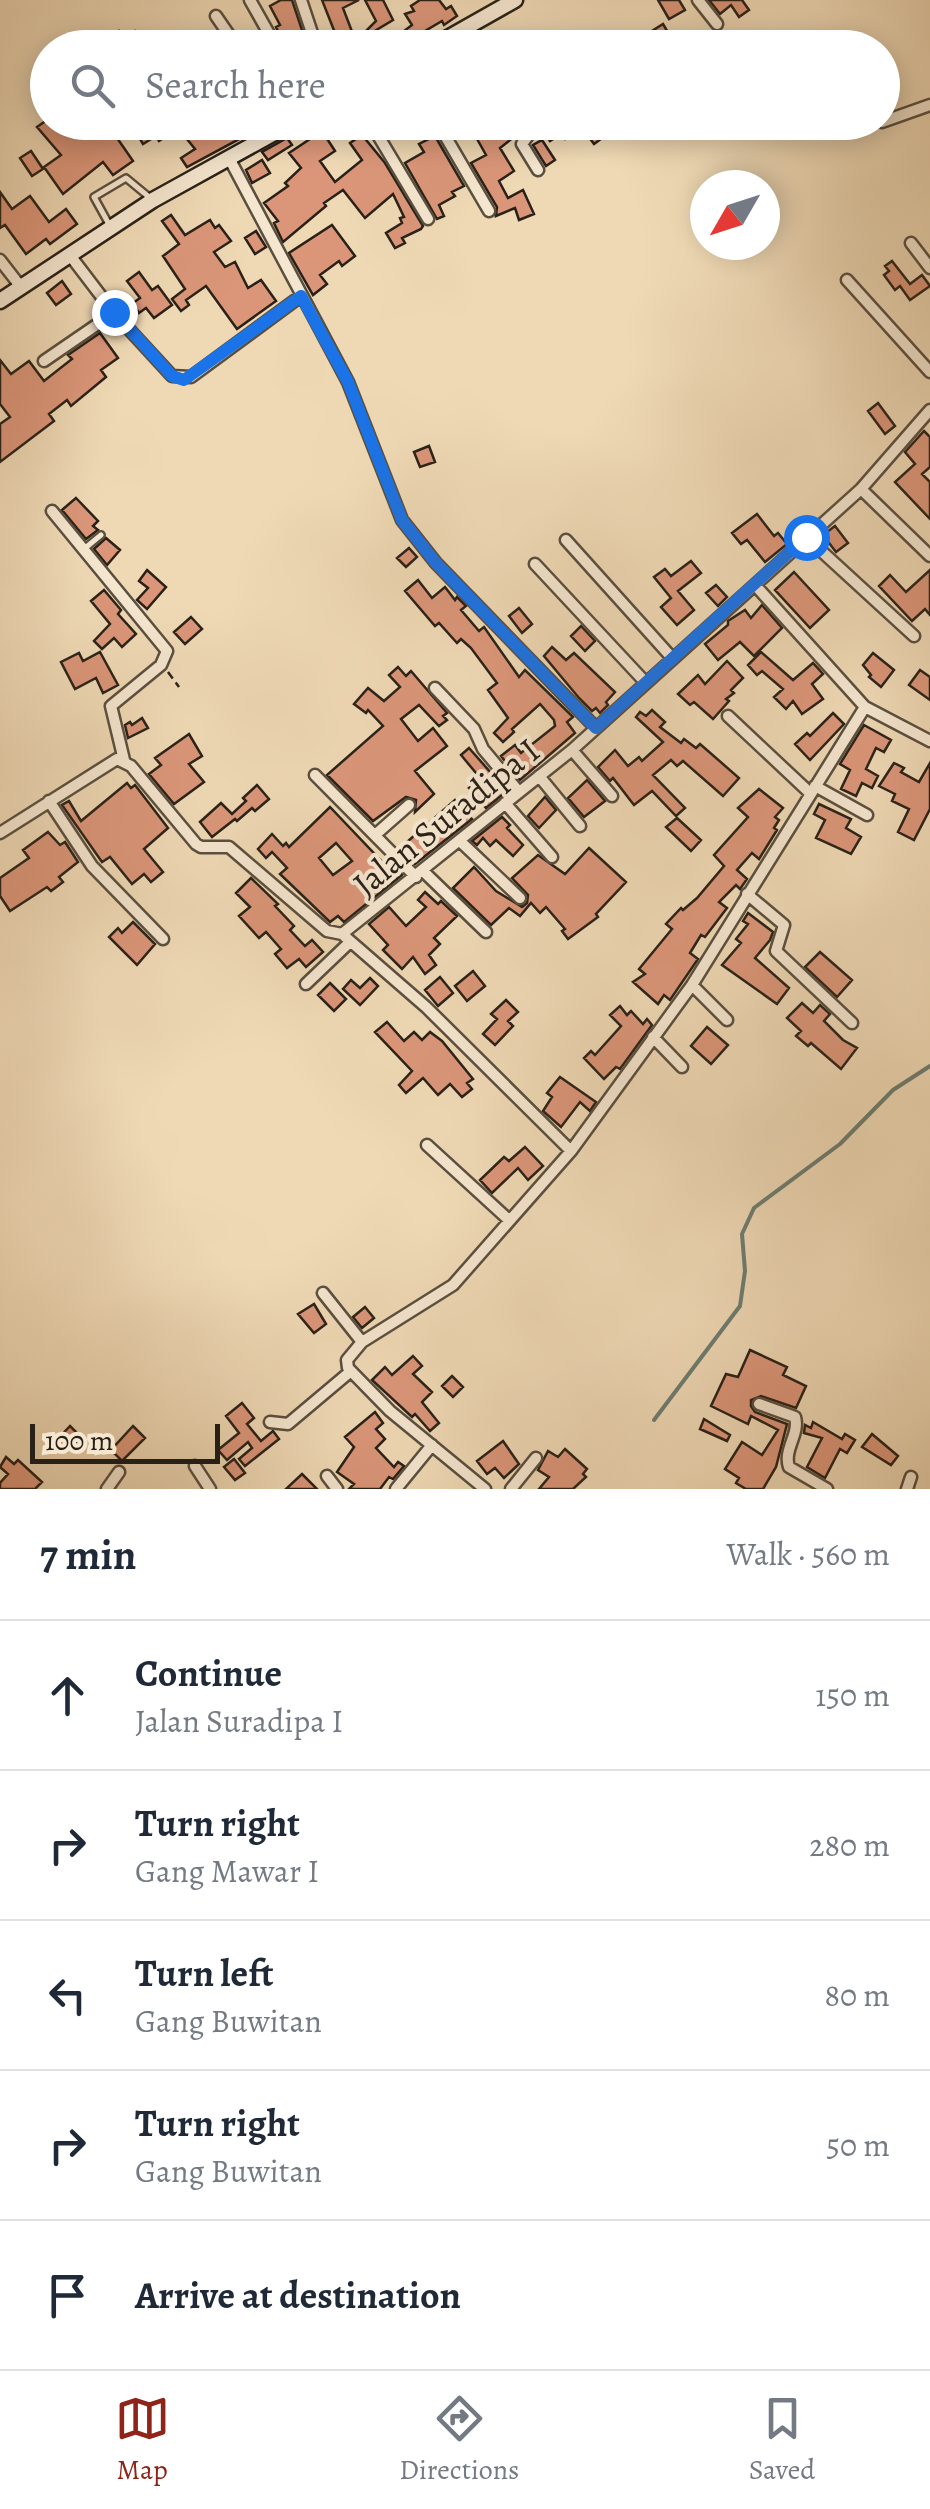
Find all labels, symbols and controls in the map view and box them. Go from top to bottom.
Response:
search box [30,30,900,140]
icon: search [65,58,120,113]
text: Search here [145,59,326,111]
north arrow [690,170,780,260]
route end [92,290,138,336]
route start [784,515,830,561]
street label: Jalan Suradipa I [342,727,550,907]
scale bar [30,1419,220,1464]
text: 100 m [45,1422,113,1460]
text: 7 min [40,1526,136,1583]
text: Walk · 560 m [727,1532,890,1576]
text: Continue [135,1647,282,1699]
icon: ahead [40,1668,95,1723]
text: 150 m [815,1673,890,1717]
text: Jalan Suradipa I [135,1699,343,1743]
text: Turn right [135,1797,300,1849]
icon: right [40,1818,95,1873]
text: 280 m [809,1823,890,1867]
text: Gang Mawar I [135,1849,319,1893]
text: Turn left [135,1947,274,1999]
icon: left [40,1968,95,2023]
text: 80 m [824,1973,890,2017]
text: Gang Buwitan [135,1999,322,2043]
text: Turn right [135,2097,300,2149]
icon: right [40,2118,95,2173]
text: 50 m [826,2123,890,2167]
text: Gang Buwitan [135,2149,322,2193]
icon: arrive [40,2268,95,2323]
text: Arrive at destination [135,2269,461,2321]
tab: Map [115,2391,170,2489]
tab: Directions [399,2391,519,2489]
tab: Saved [749,2391,815,2489]

